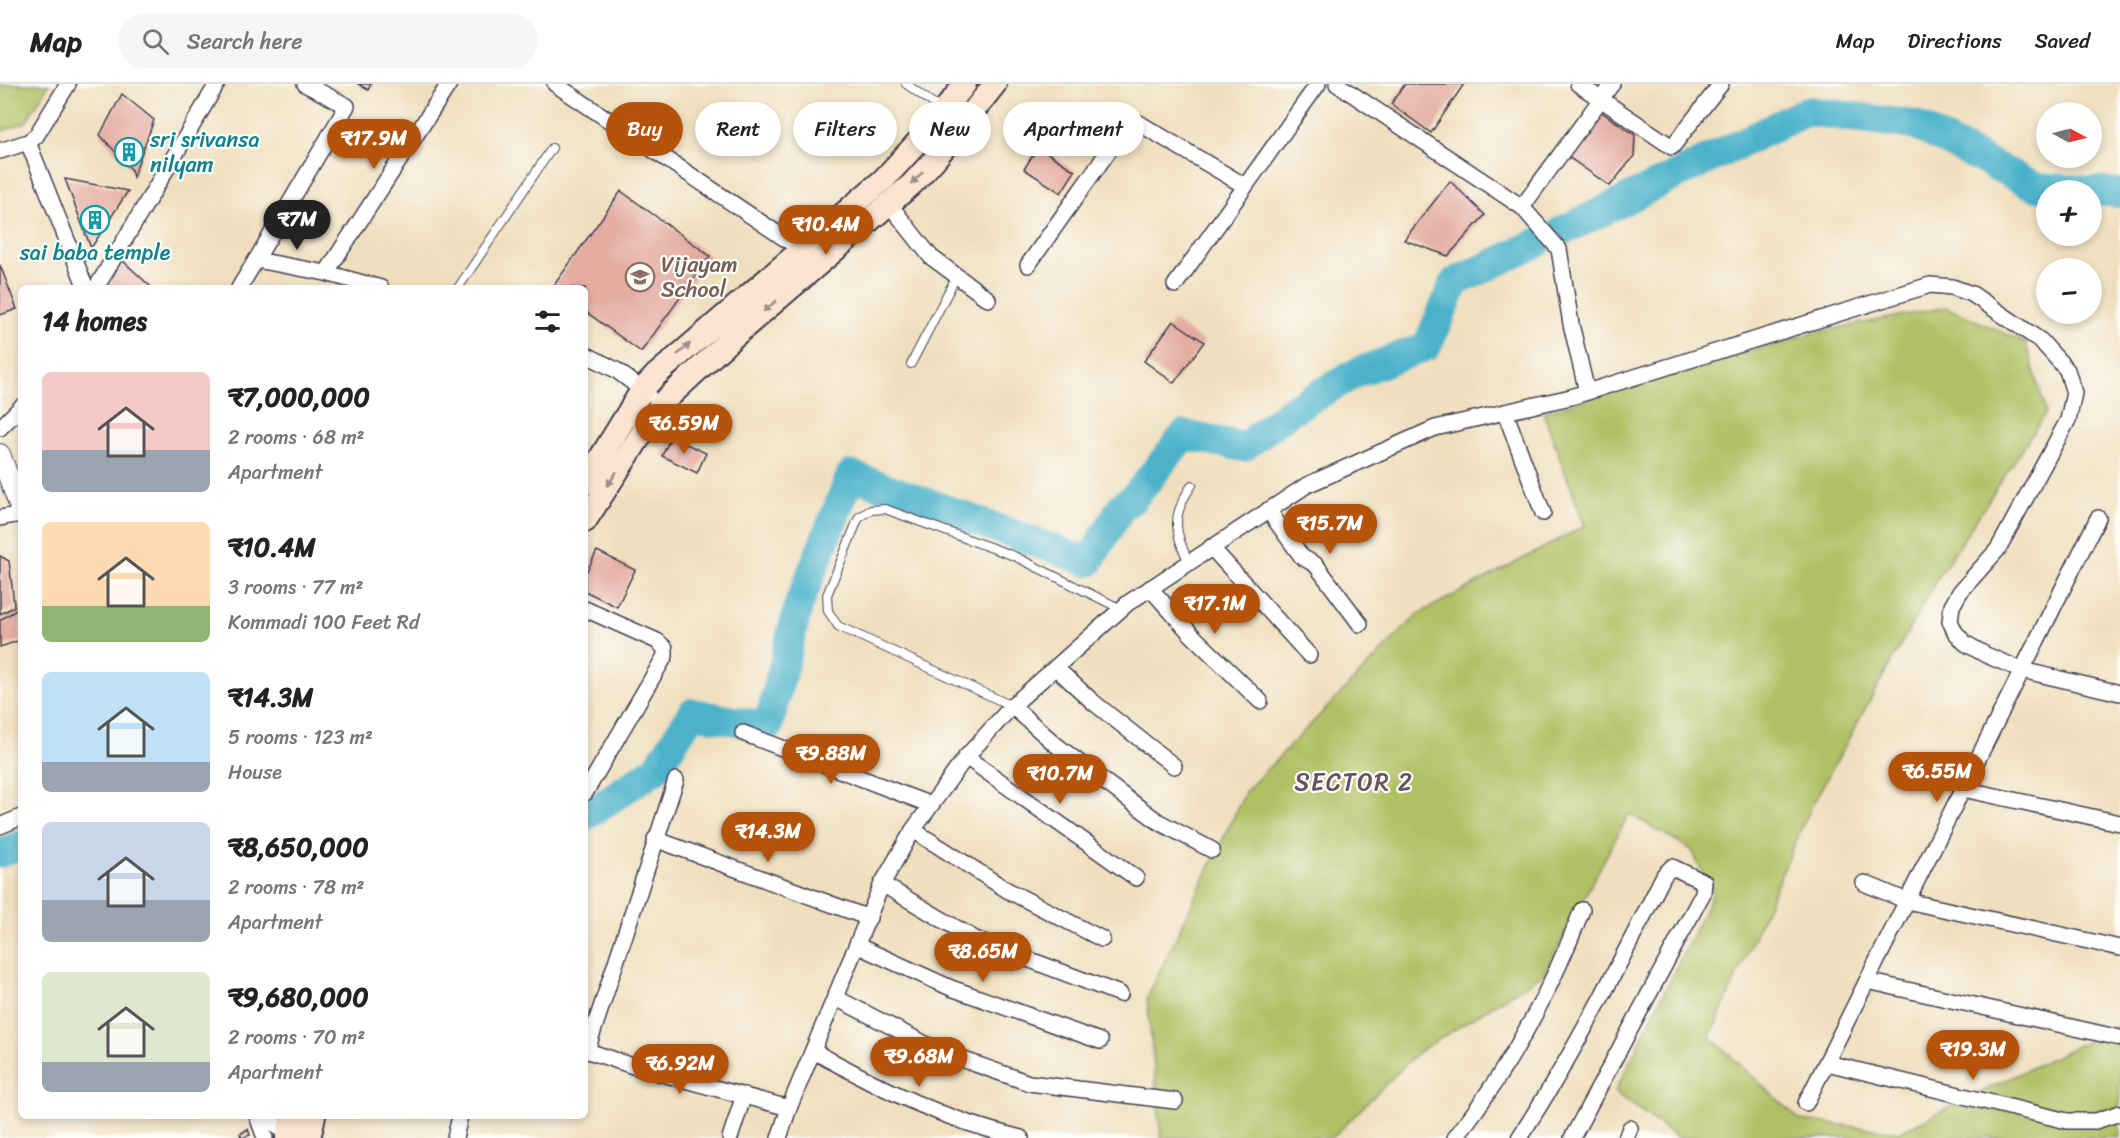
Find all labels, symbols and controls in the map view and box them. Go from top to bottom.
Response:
search box [118,14,538,68]
text: Map [30,17,82,66]
text: Search here [187,22,303,61]
text: Map [1836,22,1874,60]
text: Directions [1907,22,2002,60]
text: Saved [2035,22,2090,60]
icon: search [139,25,172,58]
chip: Buy [606,102,683,156]
chip: Rent [695,102,781,156]
chip: Filters [793,102,897,156]
chip: New [909,102,991,156]
chip: Apartment [1003,102,1144,156]
north arrow [2036,102,2102,168]
map controls [2036,102,2102,324]
pin: ₹17.9M [325,119,423,170]
place label: sri srivansa nilyam [149,120,259,184]
text: ₹17.9M [341,121,407,156]
building icon: sri srivansa nilyam [113,136,145,168]
one-way arrow [911,170,925,184]
button: + [2036,180,2102,246]
pin: ₹7M [268,200,326,251]
text: ₹7M [278,202,316,237]
building icon: sai baba temple [79,204,111,236]
pin: ₹10.4M [777,205,875,256]
text: ₹10.4M [792,207,860,242]
place label: sai baba temple [19,233,171,272]
place label: Vijayam School [661,245,738,309]
button: − [2036,258,2102,324]
school or university icon: Vijayam School [624,261,656,293]
text: 14 homes [42,298,147,344]
one-way arrow [763,299,778,312]
icon: filters [531,305,564,338]
one-way arrow [676,343,691,356]
text: ₹7,000,000 [228,374,370,420]
icon: home [90,396,162,468]
pin: ₹6.59M [635,404,733,455]
text: ₹6.59M [649,406,719,441]
text: 2 rooms · 68 m² [228,420,364,455]
text: Apartment [228,455,322,490]
one-way arrow [606,471,617,487]
pin: ₹15.7M [1281,504,1379,555]
text: ₹15.7M [1297,506,1363,541]
text: ₹10.4M [228,524,315,570]
icon: home [90,546,162,618]
text: 3 rooms · 77 m² [228,570,363,605]
pin: ₹17.1M [1166,584,1264,635]
text: ₹17.1M [1184,586,1246,621]
text: Kommadi 100 Feet Rd [228,605,419,640]
text: ₹14.3M [228,674,313,720]
icon: home [90,696,162,768]
text: 5 rooms · 123 m² [228,720,373,755]
pin: ₹9.88M [782,734,880,785]
text: ₹9.88M [796,736,866,771]
pin: ₹6.55M [1888,752,1986,803]
pin: ₹10.7M [1011,754,1109,805]
text: ₹6.55M [1902,754,1972,789]
text: House [228,755,282,790]
text: ₹10.7M [1027,756,1093,791]
district label: SECTOR 2 [1295,761,1413,803]
pin: ₹14.3M [719,812,817,863]
text: ₹14.3M [735,814,801,849]
text: ₹8,650,000 [228,824,369,870]
icon: home [90,846,162,918]
text: 2 rooms · 78 m² [228,870,364,905]
text: Apartment [228,905,322,940]
pin: ₹8.65M [934,932,1032,983]
text: ₹8.65M [948,934,1018,969]
text: ₹9,680,000 [228,974,369,1020]
icon: home [90,996,162,1068]
text: 2 rooms · 70 m² [228,1020,365,1055]
pin: ₹19.3M [1924,1030,2022,1081]
text: ₹19.3M [1940,1032,2006,1067]
pin: ₹9.68M [870,1037,968,1088]
text: ₹9.68M [884,1039,954,1074]
pin: ₹6.92M [631,1044,729,1095]
text: ₹6.92M [646,1046,714,1081]
text: Apartment [228,1055,322,1090]

